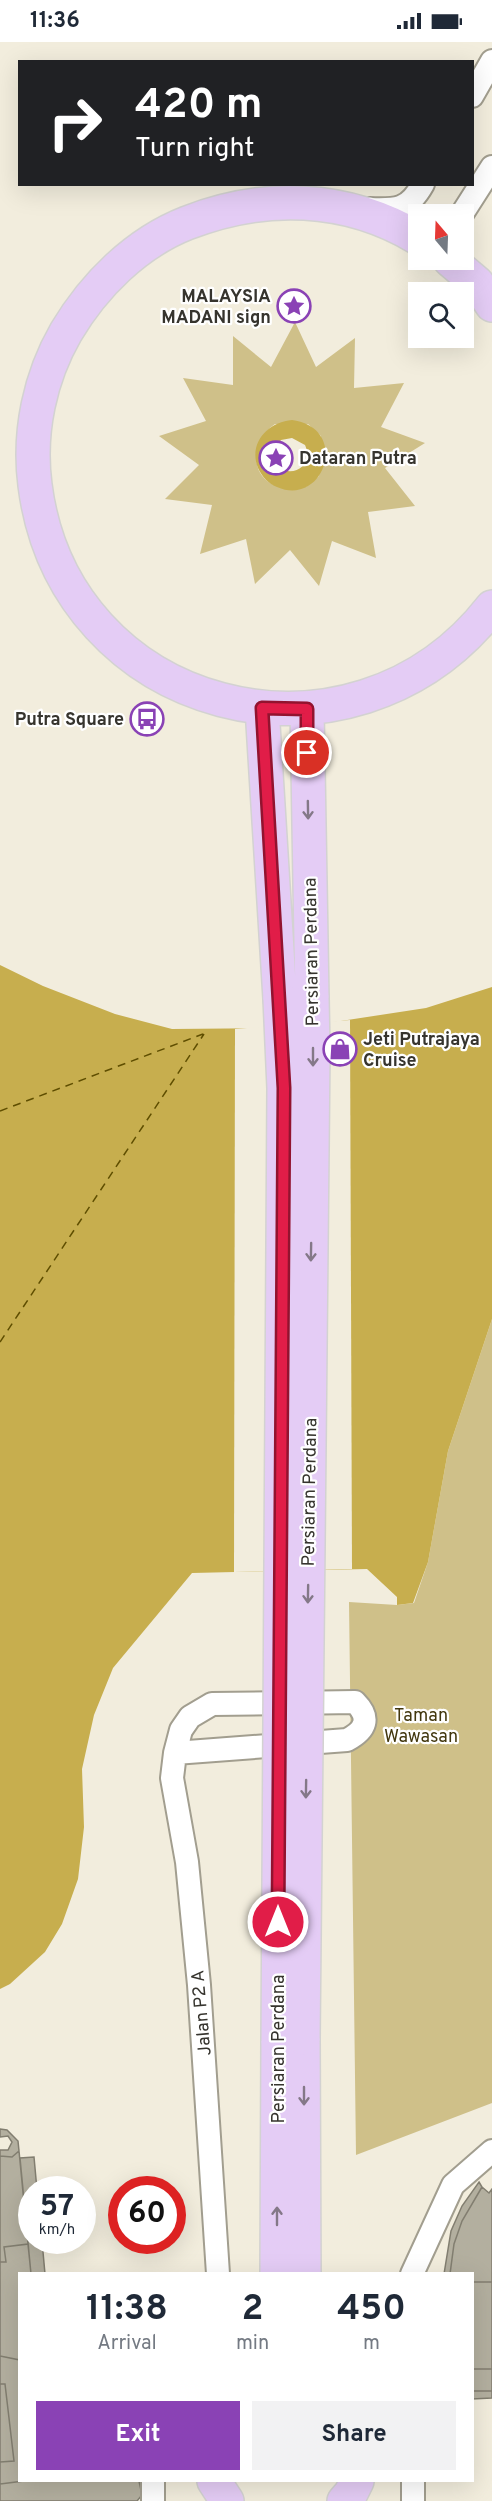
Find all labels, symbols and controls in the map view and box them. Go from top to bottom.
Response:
text: 11:36 [30,8,80,35]
text: 420 m [135,80,263,133]
icon: right [36,84,114,162]
text: Turn right [135,132,254,166]
north arrow [408,204,474,270]
map controls [408,204,474,348]
button: search [408,282,474,348]
place label: MALAYSIA MADANI sign [161,286,271,330]
place icon: MALAYSIA MADANI sign [276,288,312,324]
place icon: Dataran Putra [258,440,294,476]
place label: Dataran Putra [299,448,417,471]
bus stop icon: Putra Square [129,701,165,737]
place label: Putra Square [15,709,124,732]
pin [281,727,332,778]
icon: arrive [290,736,323,769]
one-way arrow [302,799,314,819]
street label: Persiaran Perdana [300,877,325,1027]
place label: Jeti Putrajaya Cruise [363,1029,480,1073]
shop icon: Jeti Putrajaya Cruise [322,1031,358,1067]
one-way arrow [307,1046,319,1066]
one-way arrow [305,1241,317,1261]
street label: Persiaran Perdana [298,1417,323,1567]
one-way arrow [302,1583,313,1603]
park label: Taman Wawasan [384,1705,458,1749]
one-way arrow [300,1778,311,1798]
position arrow [246,1890,310,1954]
street label: Jalan P2 A [187,1969,218,2057]
street label: Persiaran Perdana [268,1975,291,2123]
one-way arrow [298,2085,310,2105]
speed limit sign: 60 [108,2176,186,2254]
text: 57 [40,2189,74,2226]
one-way arrow [271,2206,283,2226]
text: km/h [39,2221,75,2240]
text: 11:38 [86,2287,168,2333]
text: 2 [242,2287,264,2333]
text: 450 [337,2287,406,2333]
text: Arrival [97,2331,157,2357]
text: min [236,2331,269,2357]
text: m [363,2331,380,2357]
button: Exit [36,2401,240,2470]
button: Share [252,2401,456,2470]

